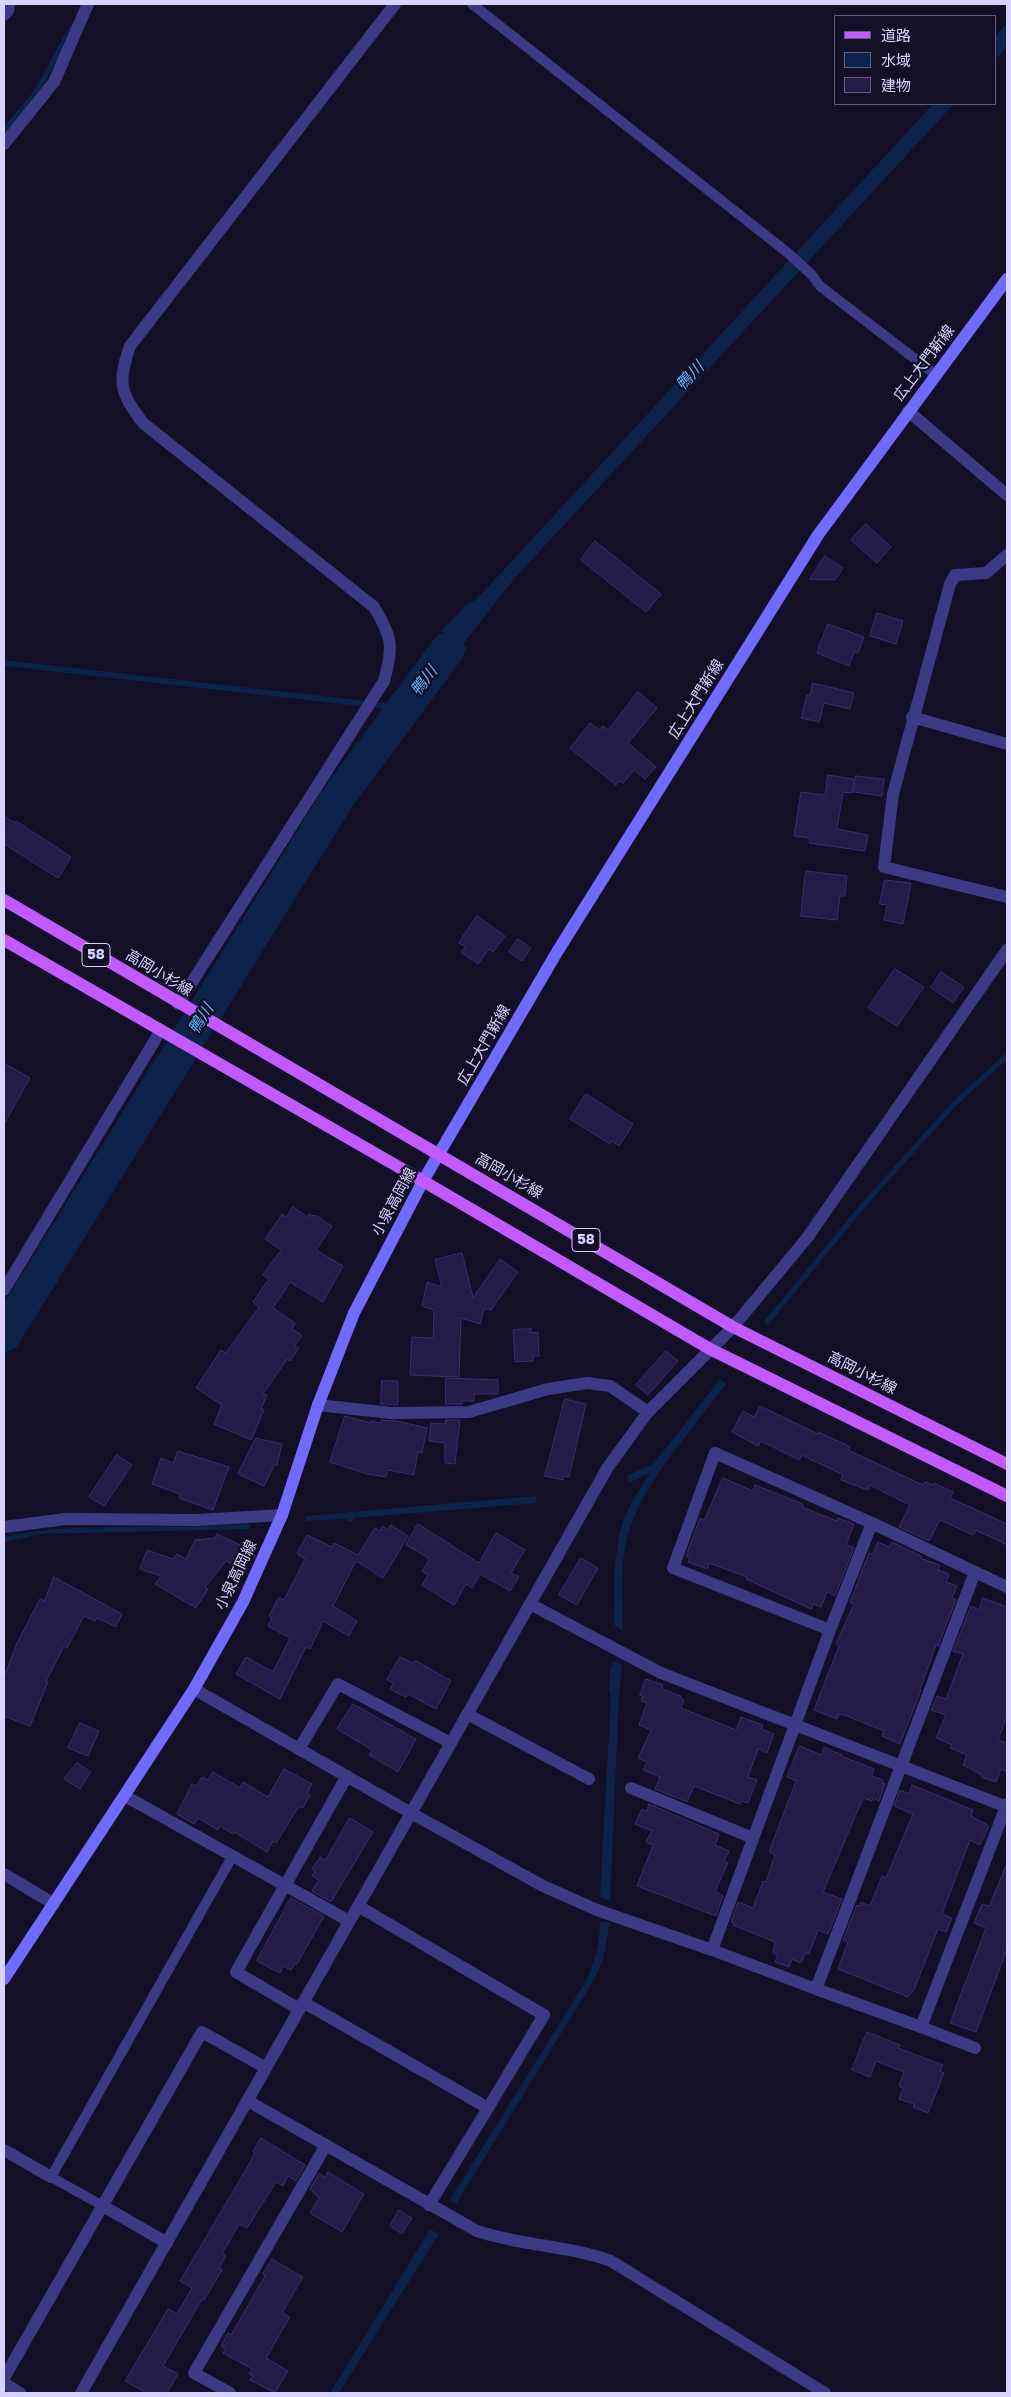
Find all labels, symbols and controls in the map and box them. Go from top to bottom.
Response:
legend [834,15,996,105]
text: 道路 [881,26,911,44]
text: 水域 [881,51,911,69]
text: 建物 [881,76,911,94]
street label: 広上大門新線 [890,322,958,404]
water label: 鴨川 [672,358,708,394]
street label: 広上大門新線 [665,656,727,742]
water label: 鴨川 [407,662,441,700]
road number: 58 [82,944,110,966]
street label: 高岡小杉線 [122,946,196,1000]
water label: 鴨川 [184,1000,218,1038]
street label: 広上大門新線 [454,1002,514,1088]
street label: 高岡小杉線 [472,1149,546,1203]
street label: 小泉高岡線 [368,1165,420,1239]
road number: 58 [572,1228,600,1252]
street label: 高岡小杉線 [825,1348,899,1398]
street label: 小泉高岡線 [211,1537,261,1613]

